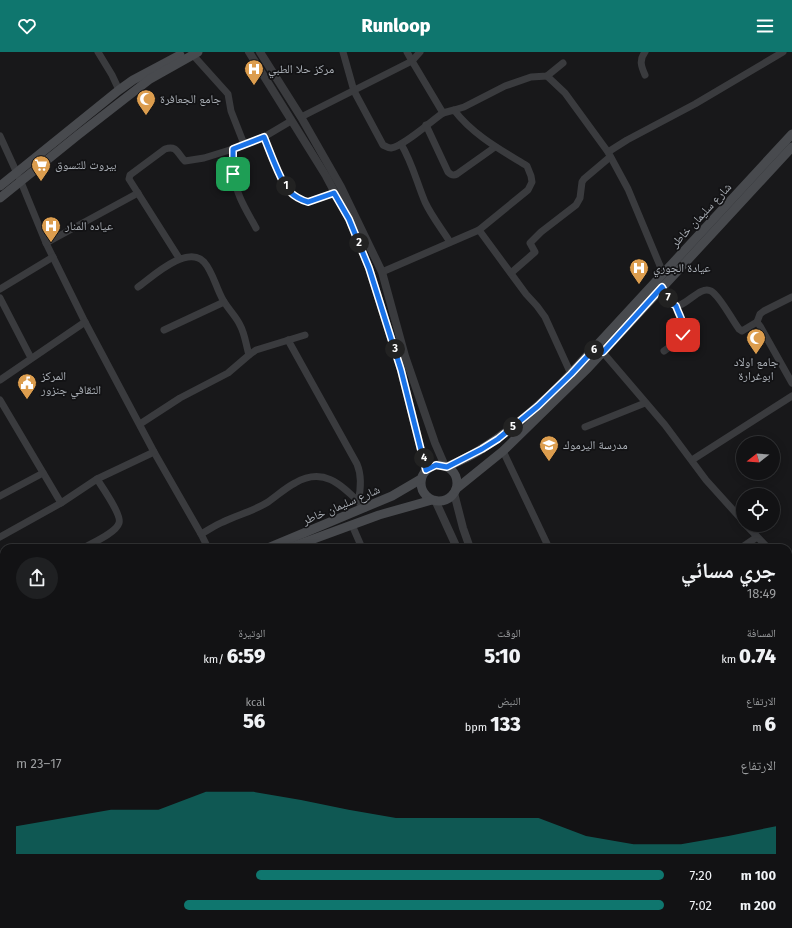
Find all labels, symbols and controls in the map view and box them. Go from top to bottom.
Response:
icon: heart [16,15,38,37]
text: Runloop [362,15,430,37]
icon: menu [754,15,776,37]
hospital icon: مركز حلا الطبي [243,58,265,86]
place label: مركز حلا الطبي [268,62,334,79]
mosque icon: جامع الجعافرة [135,88,157,116]
place label: جامع الجعافرة [160,92,222,106]
supermarket icon: بيروت للتسوق [30,154,52,182]
pin [216,157,250,191]
place label: بيروت للتسوق [55,158,117,172]
icon: arrive [222,163,244,185]
pin: 1 [276,176,296,196]
text: 1 [283,179,289,192]
street label: شارع سليمان خاطر [667,180,735,251]
hospital icon: عياده المنار [40,215,62,243]
place label: عياده المنار [64,219,113,233]
pin: 2 [349,233,369,253]
text: 2 [356,236,362,249]
hospital icon: عيادة الجوري [628,257,650,285]
place label: عيادة الجوري [653,261,711,278]
pin: 7 [658,288,678,308]
text: 7 [665,291,671,304]
pin [666,318,700,352]
icon: check [672,324,694,346]
mosque icon: جامع اولاد ابوغرارة [745,327,767,355]
pin: 3 [385,339,405,359]
pin: 6 [584,340,604,360]
text: 3 [392,342,398,355]
text: 6 [591,343,597,356]
place label: جامع اولاد ابوغرارة [734,355,779,383]
place label: المركز الثقافي جنزور [40,369,101,400]
public building icon: المركز الثقافي جنزور [16,372,38,400]
pin: 5 [503,417,523,437]
text: 5 [510,420,516,433]
school or university icon: مدرسة اليرموك [538,434,560,462]
north arrow [736,436,780,480]
map controls [736,436,780,532]
place label: مدرسة اليرموك [563,438,628,452]
pin: 4 [414,448,434,468]
text: 4 [421,451,427,464]
street label: شارع سليمان خاطر [299,482,382,529]
button: locate [736,488,780,532]
button: share [16,557,58,599]
text: جري مسائي [681,557,776,584]
text: 18:49 [747,586,776,601]
text: الوتيرة [239,627,265,640]
text: الوقت [497,627,521,640]
text: المسافة [747,627,776,640]
text: 6:59 [227,644,265,668]
text: 5:10 [484,644,521,668]
text: 0.74 [739,644,776,668]
text: /km [203,653,227,666]
text: km [721,653,739,666]
text: النبض [497,695,521,708]
text: الارتفاع [746,695,776,708]
text: kcal [246,696,265,709]
text: 56 [243,709,265,733]
text: 133 [490,712,521,736]
text: 6 [765,712,776,736]
text: bpm [465,721,490,734]
text: m [752,721,765,734]
text: 17–23 m [16,756,62,771]
text: الارتفاع [741,758,776,773]
text: 7:20 [689,868,712,883]
text: 100 m [741,868,776,883]
text: 7:02 [690,898,712,913]
text: 200 m [740,898,776,913]

